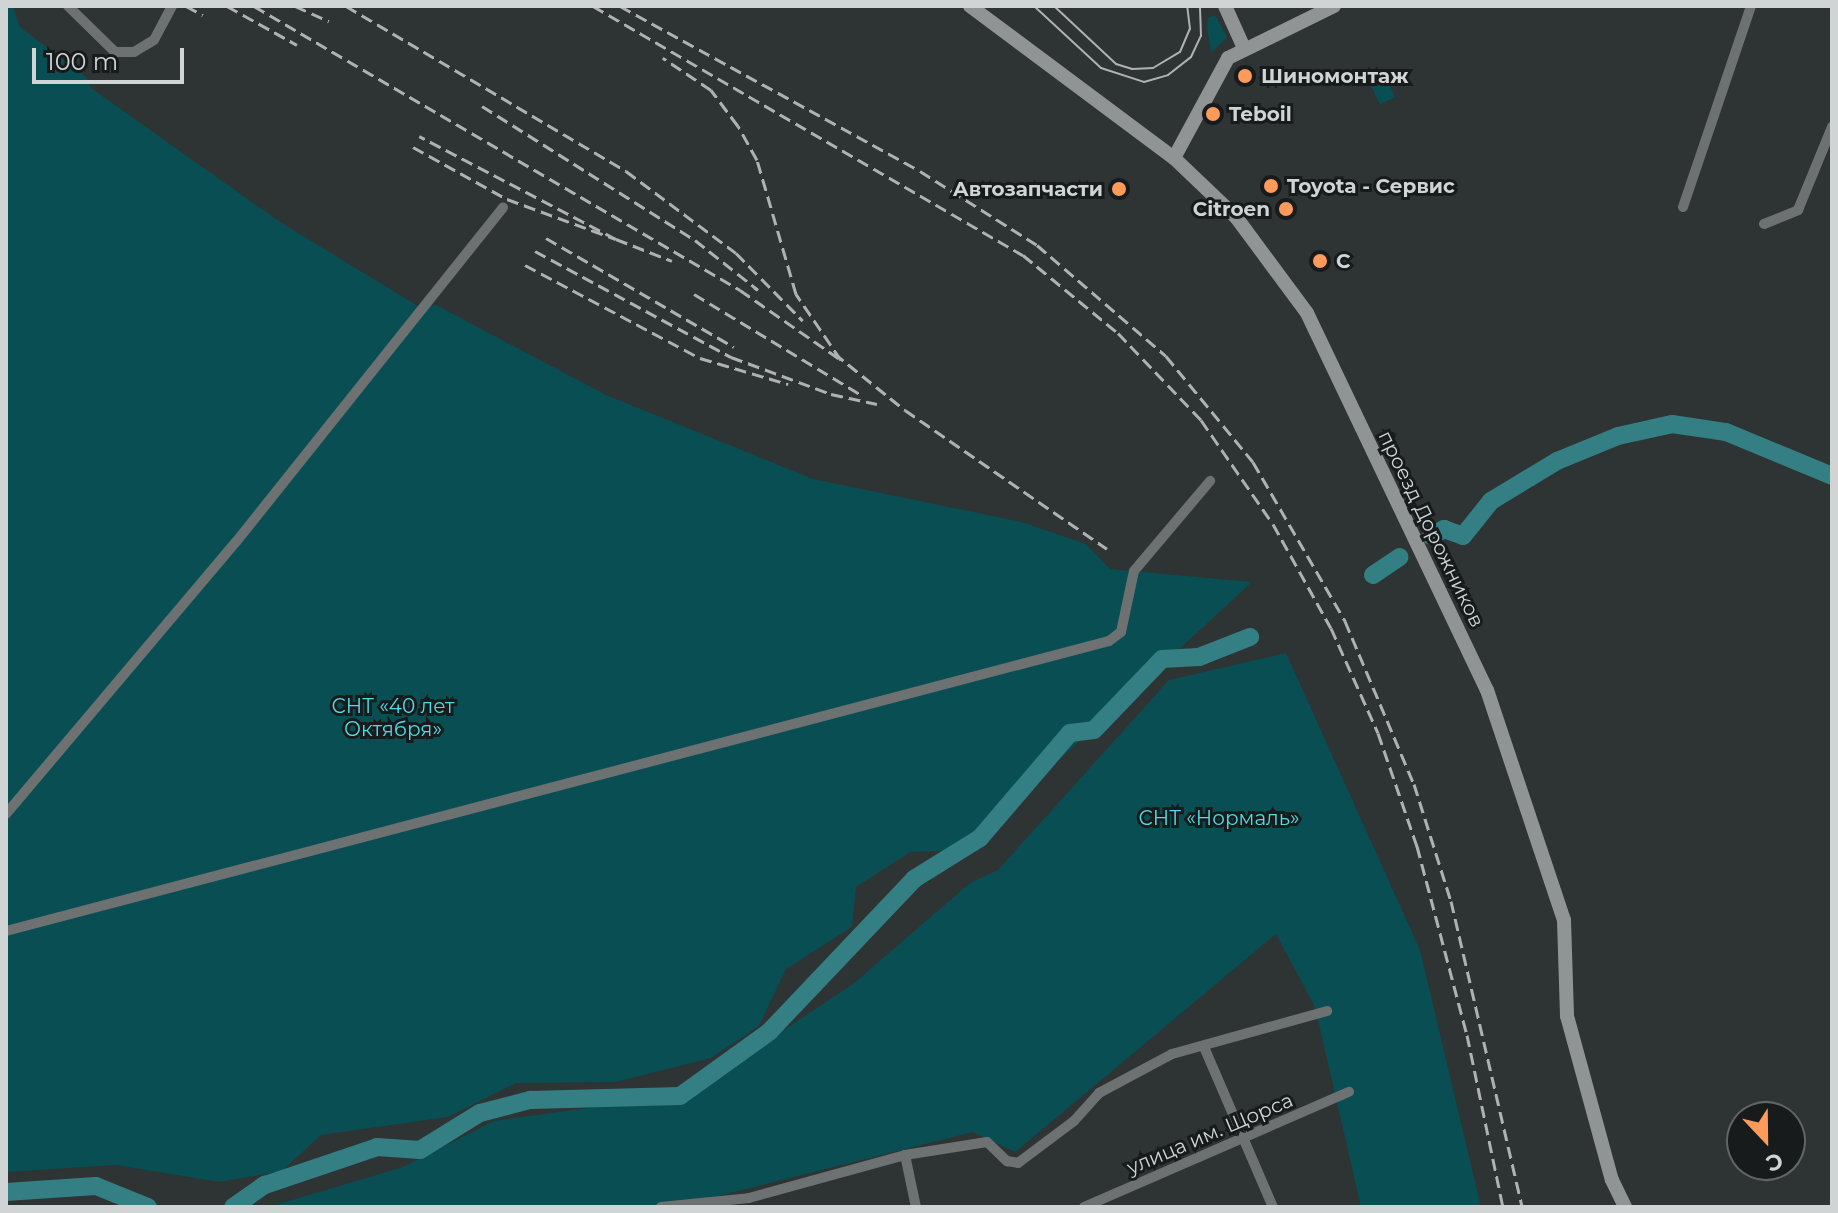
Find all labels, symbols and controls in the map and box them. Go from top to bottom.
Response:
scale bar [36,32,188,82]
text: 100 m [46,47,118,76]
place label: Шиномонтаж [1261,64,1408,88]
marker: Шиномонтаж [1236,67,1254,85]
place label: Teboil [1229,102,1292,126]
marker: Teboil [1204,105,1222,123]
place label: Toyota - Сервис [1287,174,1455,198]
place label: Автозапчасти [953,177,1103,201]
marker: Toyota - Сервис [1262,177,1280,195]
marker: Автозапчасти [1110,180,1128,198]
place label: Citroen [1193,197,1270,221]
marker: Citroen [1277,200,1295,218]
place label: С [1336,249,1351,273]
marker: С [1311,252,1329,270]
street label: проезд Дорожников [1373,427,1489,631]
park label: СНТ «40 лет Октября» [331,695,455,742]
park label: СНТ «Нормаль» [1138,806,1300,830]
street label: улица им. Щорса [1123,1088,1297,1180]
north arrow [1726,1101,1806,1181]
text: С [1762,1146,1787,1177]

